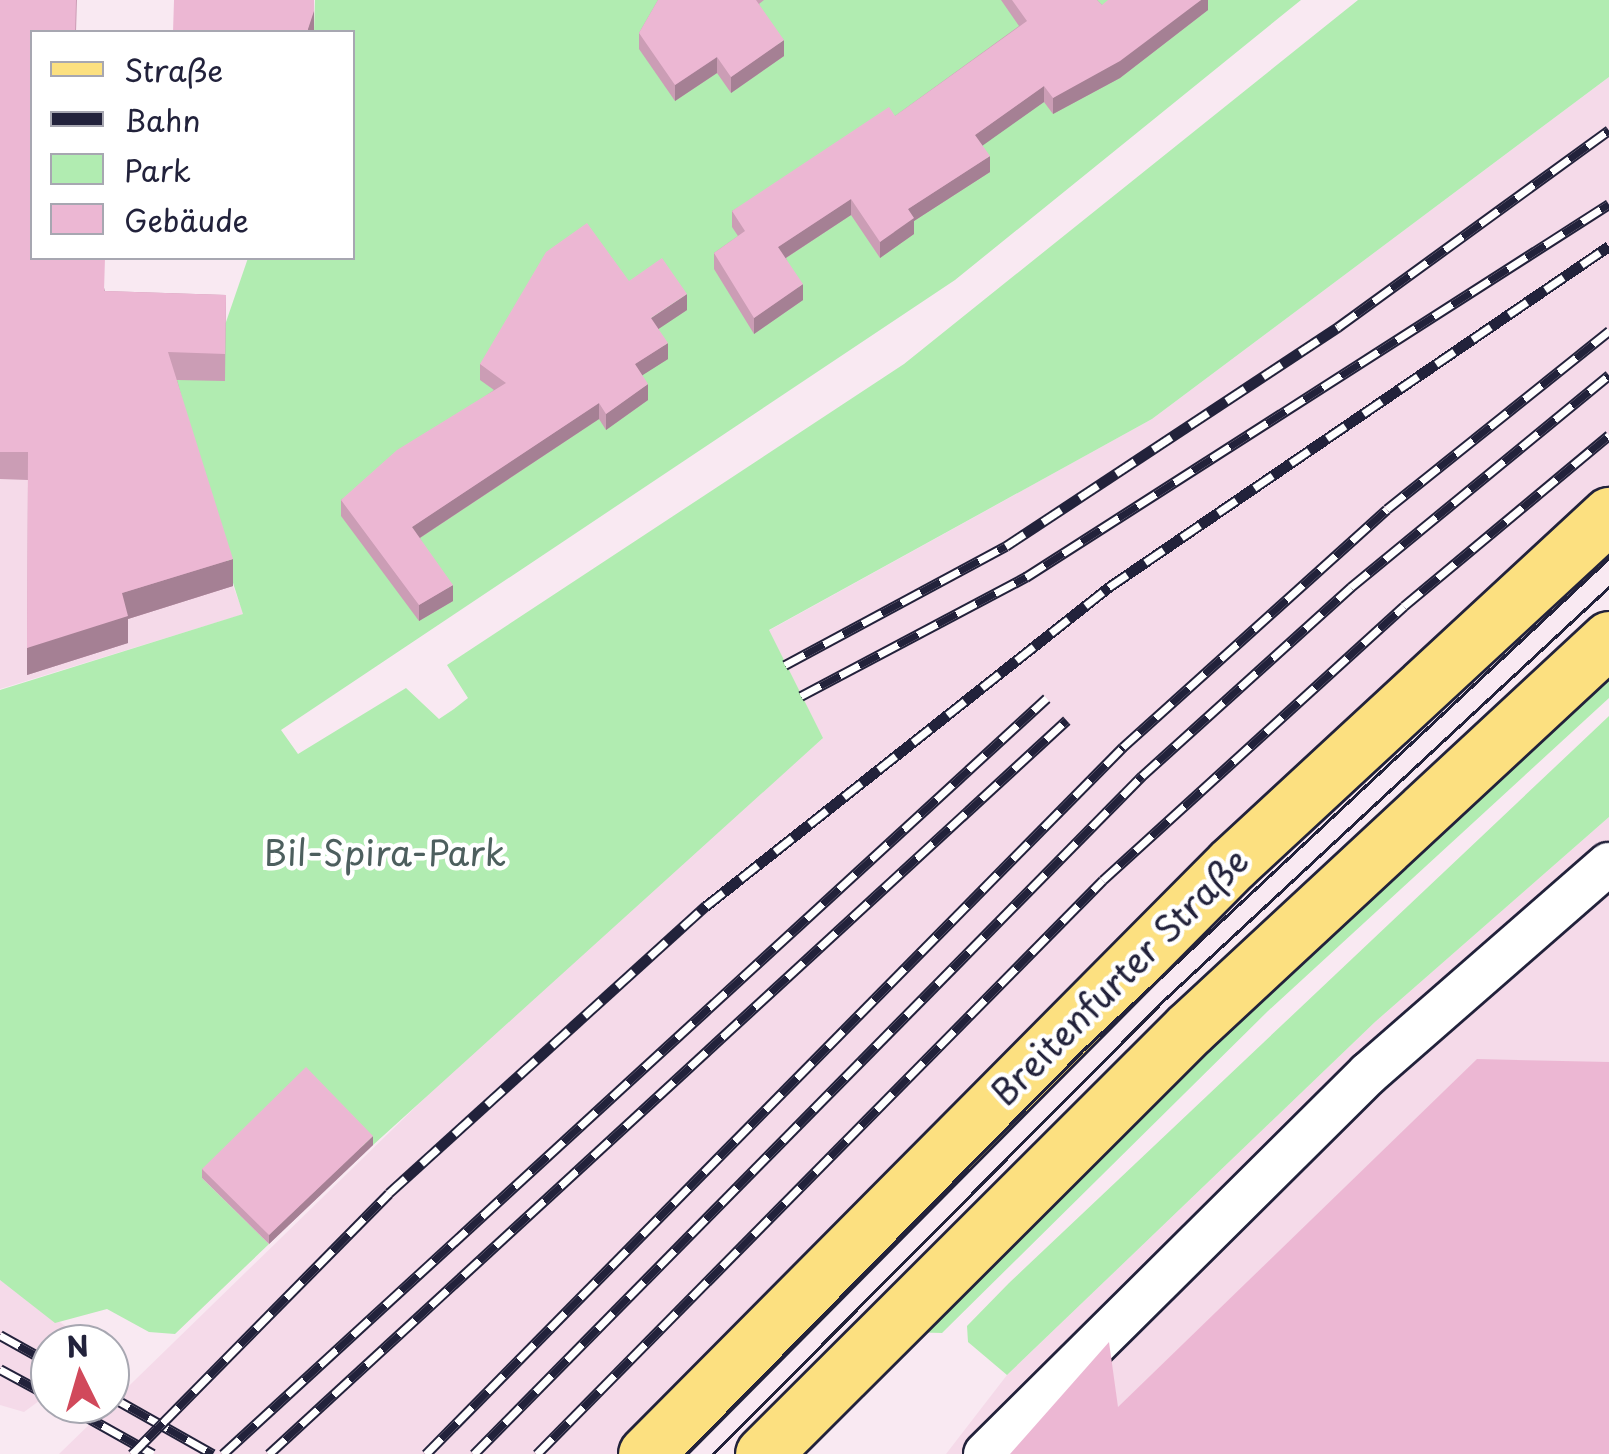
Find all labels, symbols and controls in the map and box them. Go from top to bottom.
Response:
legend [30,30,355,260]
text: Straße [124,47,223,92]
text: Bahn [124,97,201,142]
text: Park [124,147,191,192]
text: Gebäude [124,197,249,242]
park label: Bil-Spira-Park [264,831,506,873]
street label: Breitenfurter Straße [981,838,1257,1114]
text: N [65,1323,90,1368]
north arrow [30,1324,130,1424]

